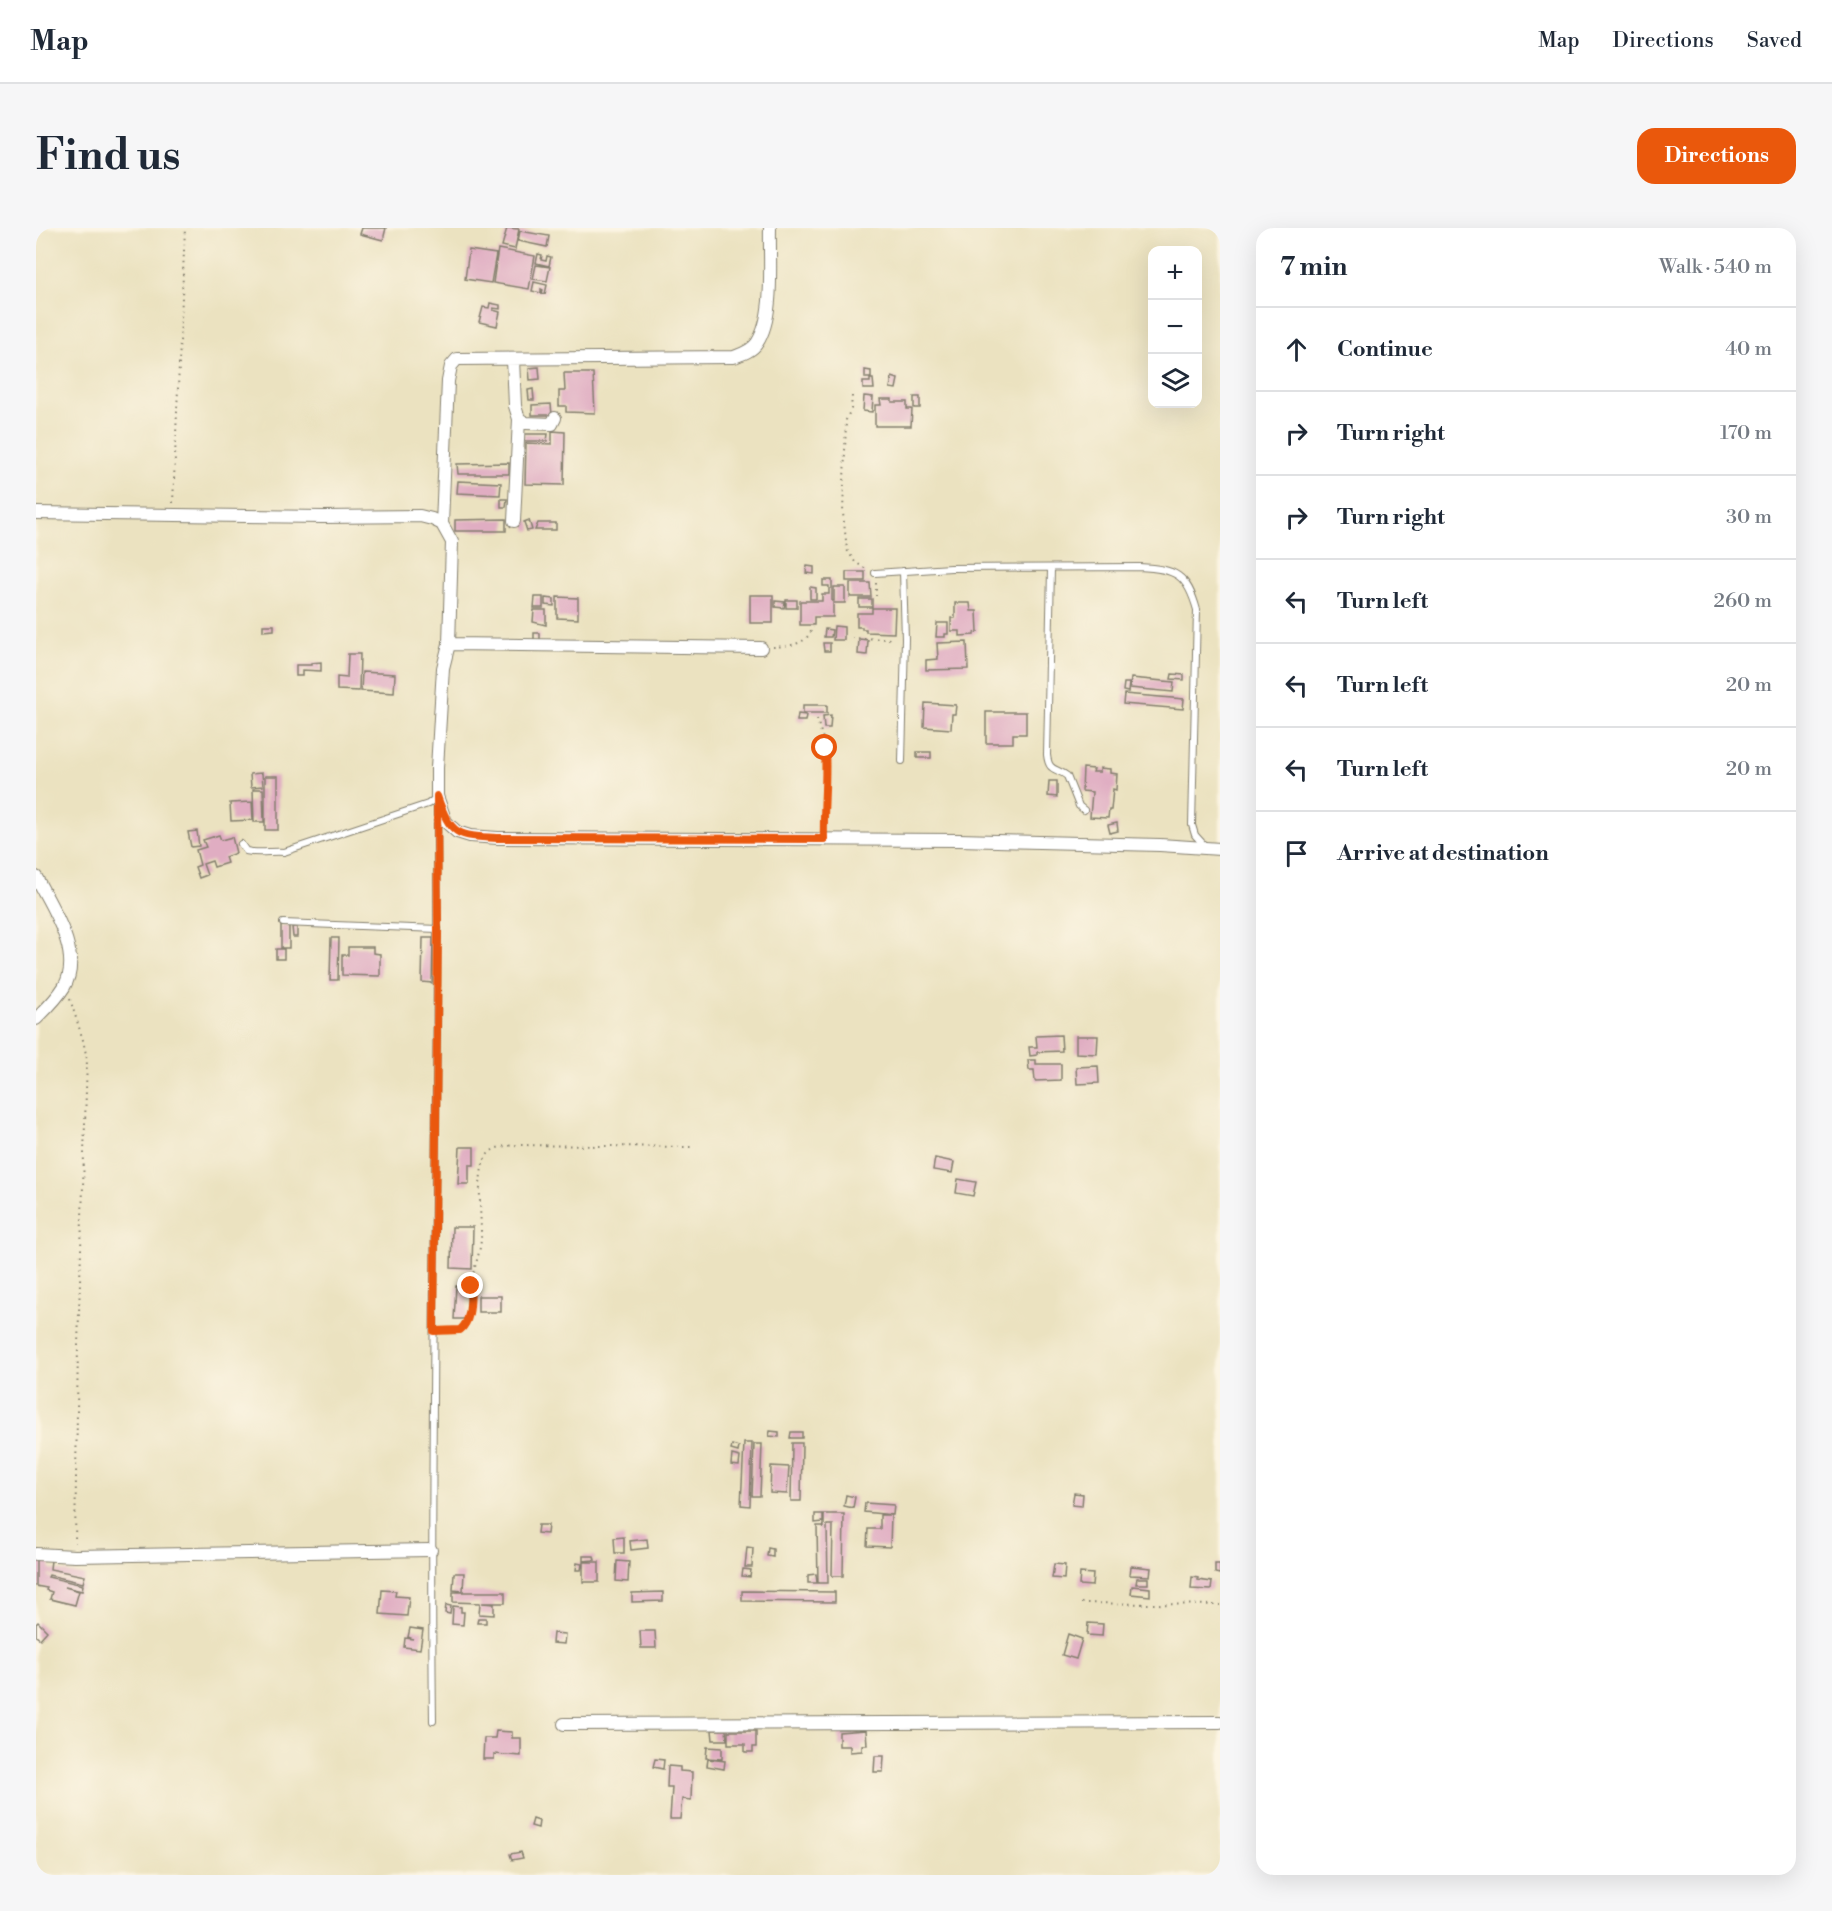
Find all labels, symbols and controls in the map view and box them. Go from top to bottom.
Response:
text: Map [30,24,89,59]
text: Map [1538,28,1580,54]
text: Directions [1613,28,1714,54]
text: Saved [1747,28,1802,54]
button: Directions [1637,128,1796,184]
text: Find us [36,130,180,183]
map controls [1148,246,1202,408]
button: + [1148,246,1202,300]
text: 7 min [1280,251,1347,283]
text: Walk · 540 m [1659,255,1772,280]
button: − [1148,300,1202,354]
icon: ahead [1280,333,1313,366]
text: Continue [1337,336,1433,363]
text: 40 m [1725,337,1772,362]
button: layers [1148,354,1202,408]
icon: right [1280,417,1313,450]
text: Turn right [1337,420,1445,447]
text: 170 m [1720,421,1772,446]
icon: right [1280,501,1313,534]
text: Turn right [1337,504,1445,531]
text: 30 m [1726,505,1772,530]
icon: left [1280,585,1313,618]
text: Turn left [1337,588,1428,615]
text: 260 m [1714,589,1772,614]
icon: left [1280,669,1313,702]
text: Turn left [1337,672,1428,699]
text: 20 m [1726,673,1772,698]
route start [811,734,837,760]
icon: left [1280,753,1313,786]
text: Turn left [1337,756,1428,783]
text: 20 m [1726,757,1772,782]
icon: arrive [1280,837,1313,870]
text: Arrive at destination [1337,840,1549,867]
route end [457,1272,483,1298]

